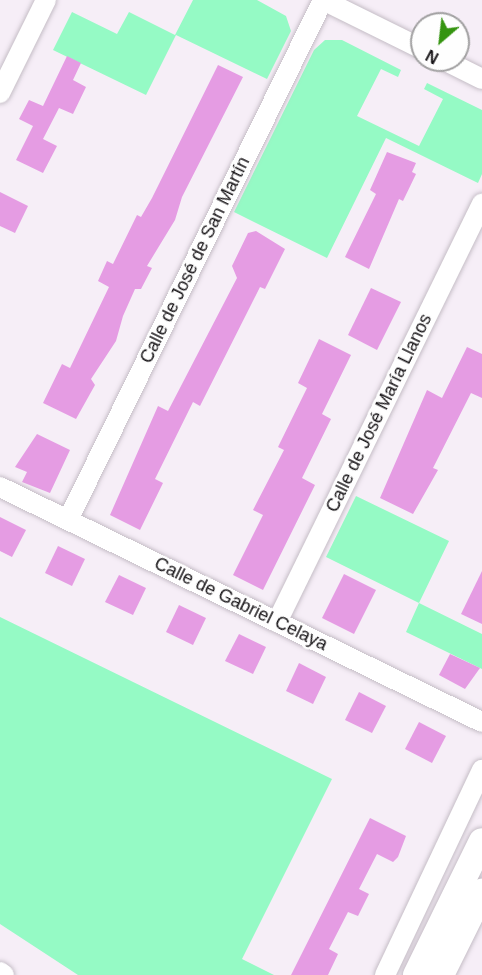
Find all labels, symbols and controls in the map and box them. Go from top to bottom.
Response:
north arrow [410,12,470,72]
text: N [423,46,441,67]
street label: Calle de José de San Martín [136,153,254,367]
street label: Calle de José María Llanos [321,310,437,516]
street label: Calle de Gabriel Celaya [151,553,331,655]

